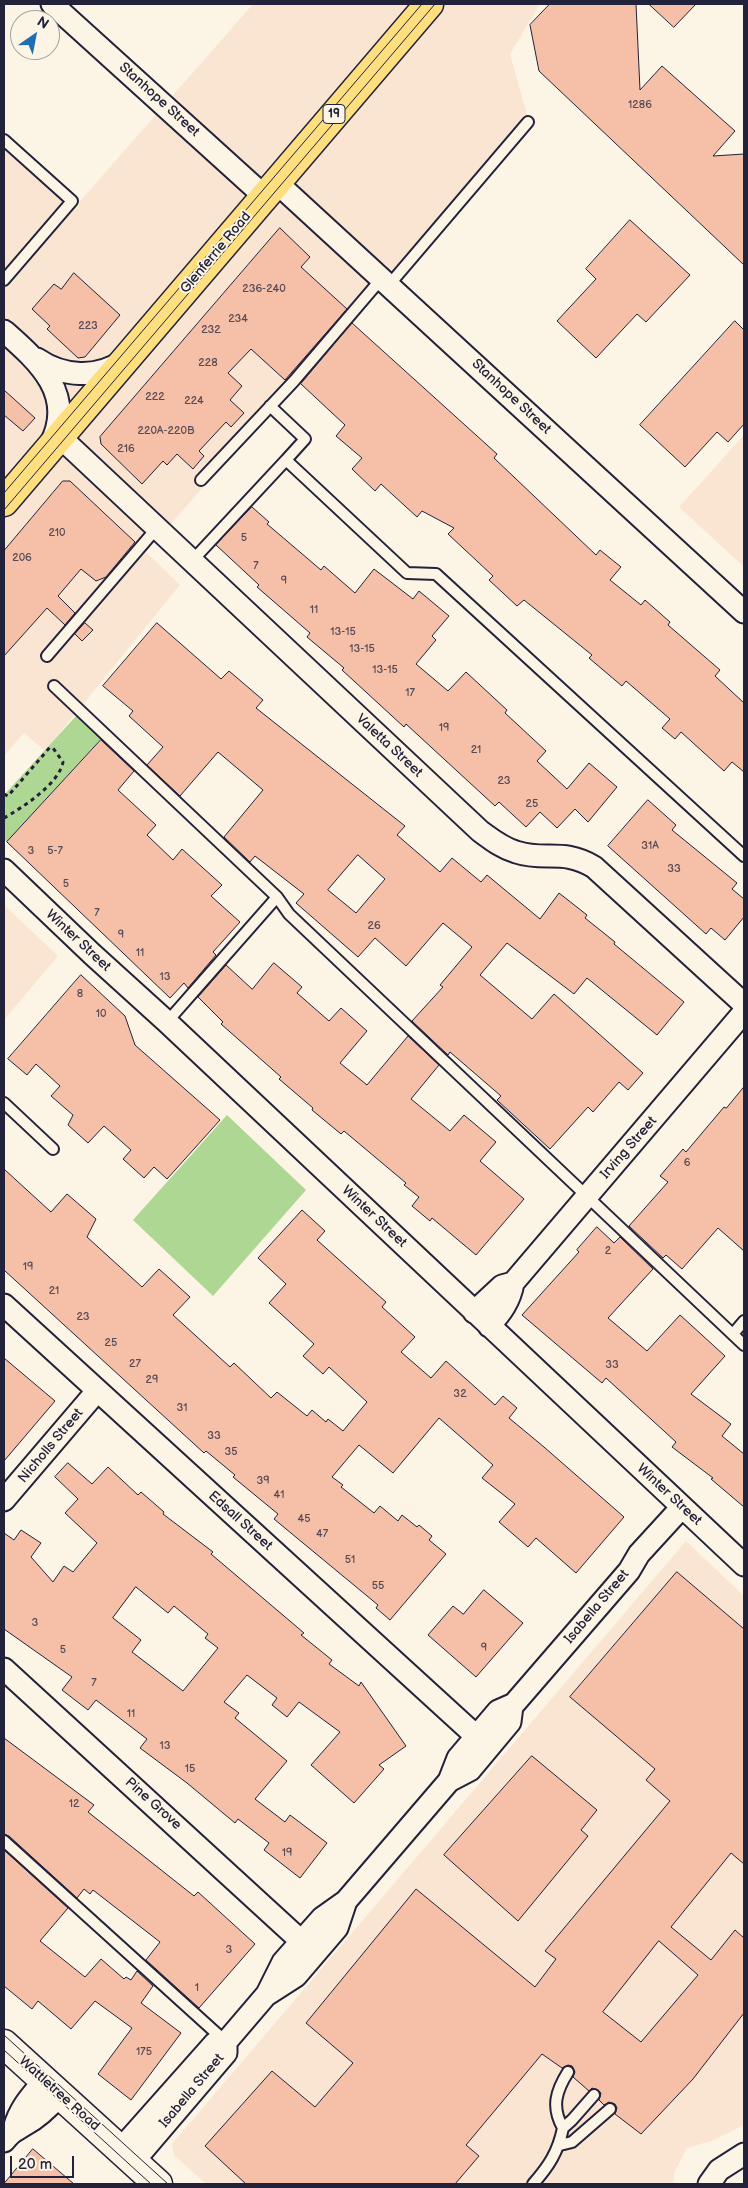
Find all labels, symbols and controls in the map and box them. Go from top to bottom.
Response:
north arrow [10,10,60,60]
text: N [34,13,52,33]
street label: Stanhope Street [115,59,203,141]
house number: 1286 [628,98,652,112]
road number: 19 [323,105,345,124]
street label: Glenferrie Road [177,209,255,297]
house number: 236-240 [242,282,286,296]
house number: 234 [228,312,248,326]
house number: 223 [78,319,98,333]
house number: 232 [201,323,221,337]
house number: 228 [198,356,218,370]
street label: Stanhope Street [468,356,554,438]
house number: 222 [145,390,165,404]
house number: 224 [184,394,204,408]
house number: 220A-220B [137,424,195,438]
house number: 216 [117,442,135,456]
house number: 210 [48,526,66,540]
house number: 5 [241,531,247,545]
house number: 206 [12,551,32,565]
house number: 7 [253,559,259,573]
house number: 9 [281,574,287,588]
house number: 11 [310,603,318,617]
house number: 13-15 [330,625,356,639]
house number: 13-15 [349,642,375,656]
house number: 13-15 [372,663,398,677]
house number: 17 [405,686,415,700]
street label: Valetta Street [352,711,426,781]
house number: 19 [439,721,449,735]
house number: 21 [471,743,481,757]
house number: 23 [497,774,511,788]
house number: 25 [526,797,538,811]
house number: 31A [641,839,659,853]
house number: 3 [28,844,34,858]
house number: 5-7 [47,844,63,858]
house number: 33 [667,862,681,876]
house number: 5 [63,877,69,891]
house number: 7 [94,906,100,920]
street label: Winter Street [42,907,114,975]
house number: 26 [367,919,381,933]
house number: 9 [118,928,124,942]
house number: 11 [136,946,144,960]
house number: 13 [159,970,171,984]
house number: 8 [77,987,83,1001]
house number: 10 [96,1007,106,1021]
street label: Irving Street [597,1113,661,1183]
house number: 6 [684,1156,690,1170]
street label: Winter Street [338,1183,410,1251]
house number: 2 [605,1244,611,1258]
house number: 19 [23,1260,33,1274]
house number: 21 [49,1284,59,1298]
house number: 23 [76,1310,90,1324]
house number: 25 [105,1336,117,1350]
house number: 27 [129,1357,141,1371]
house number: 33 [605,1358,619,1372]
house number: 29 [146,1373,158,1387]
house number: 32 [453,1387,467,1401]
house number: 31 [176,1401,188,1415]
street label: Nicholls Street [15,1405,87,1487]
house number: 33 [207,1429,221,1443]
house number: 35 [224,1445,238,1459]
street label: Winter Street [633,1461,705,1529]
house number: 39 [256,1474,270,1488]
street label: Edsall Street [204,1488,276,1554]
house number: 41 [274,1488,284,1502]
house number: 45 [297,1512,311,1526]
house number: 47 [316,1527,328,1541]
house number: 51 [345,1553,355,1567]
street label: Isabella Street [561,1566,633,1648]
house number: 55 [372,1579,384,1593]
house number: 3 [32,1616,38,1630]
house number: 9 [481,1641,487,1655]
house number: 5 [60,1643,66,1657]
house number: 7 [91,1676,97,1690]
house number: 11 [127,1707,135,1721]
house number: 13 [159,1739,171,1753]
house number: 15 [185,1762,195,1776]
street label: Pine Grove [121,1774,185,1834]
house number: 12 [69,1797,79,1811]
house number: 19 [282,1846,292,1860]
house number: 3 [226,1943,232,1957]
house number: 1 [195,1981,199,1995]
house number: 175 [136,2045,152,2059]
street label: Isabella Street [156,2050,228,2132]
street label: Wattletree Road [15,2053,103,2135]
scale bar [12,2146,76,2178]
text: 20 m [18,2155,52,2174]

